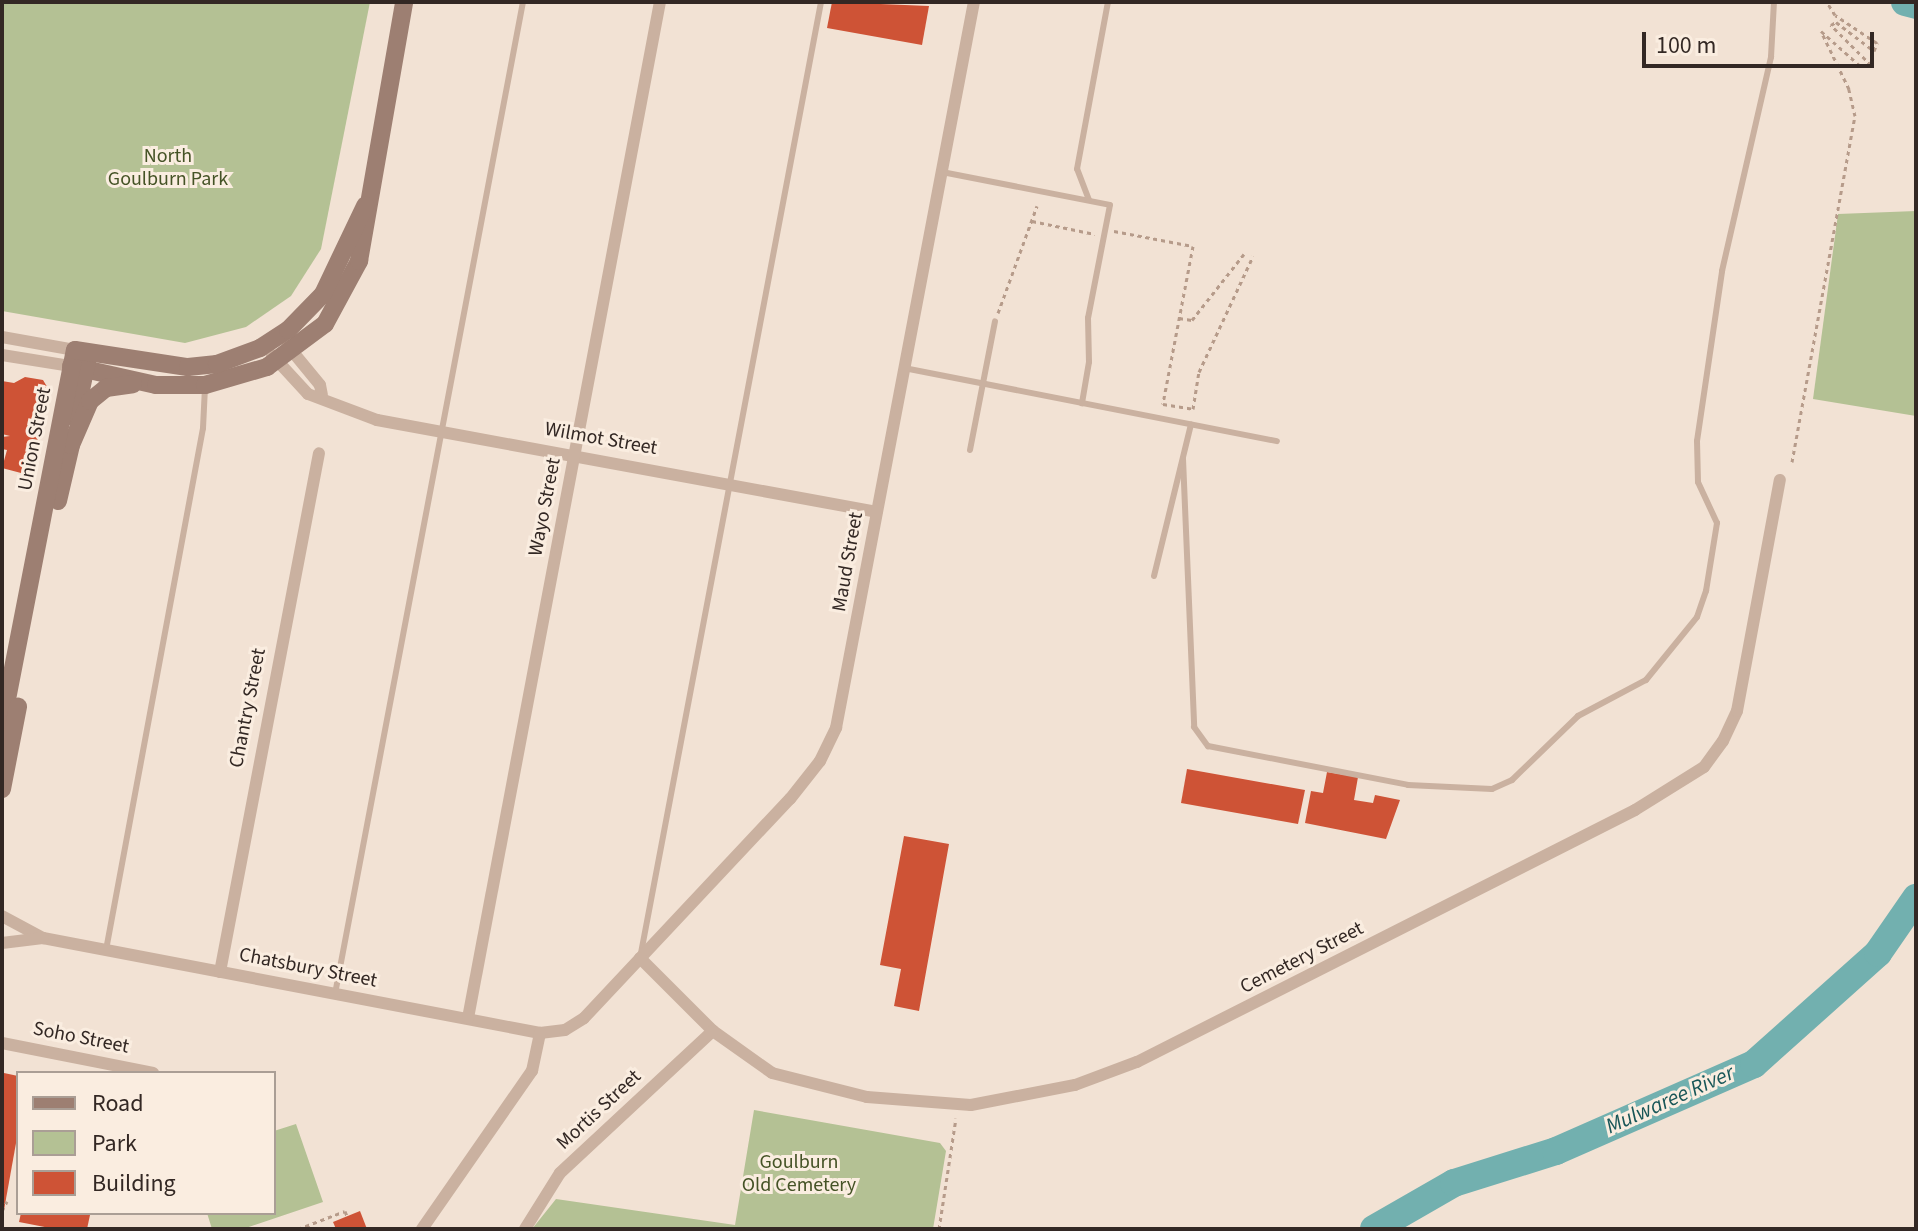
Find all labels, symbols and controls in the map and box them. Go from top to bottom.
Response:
scale bar [1646,16,1878,66]
text: 100 m [1656,28,1716,63]
park label: North Goulburn Park [108,144,228,191]
street label: Union Street [13,385,57,493]
street label: Wilmot Street [543,417,659,461]
street label: Wayo Street [524,456,566,558]
street label: Maud Street [827,510,869,614]
street label: Chantry Street [225,646,271,770]
street label: Cemetery Street [1236,917,1368,999]
street label: Chatsbury Street [237,943,379,993]
street label: Soho Street [31,1017,131,1059]
water label: Mulwaree River [1602,1060,1738,1140]
street label: Mortis Street [552,1065,646,1155]
legend [16,1071,276,1215]
text: Road [92,1086,144,1121]
text: Park [92,1126,137,1161]
park label: Goulburn Old Cemetery [742,1151,856,1198]
text: Building [92,1166,176,1201]

